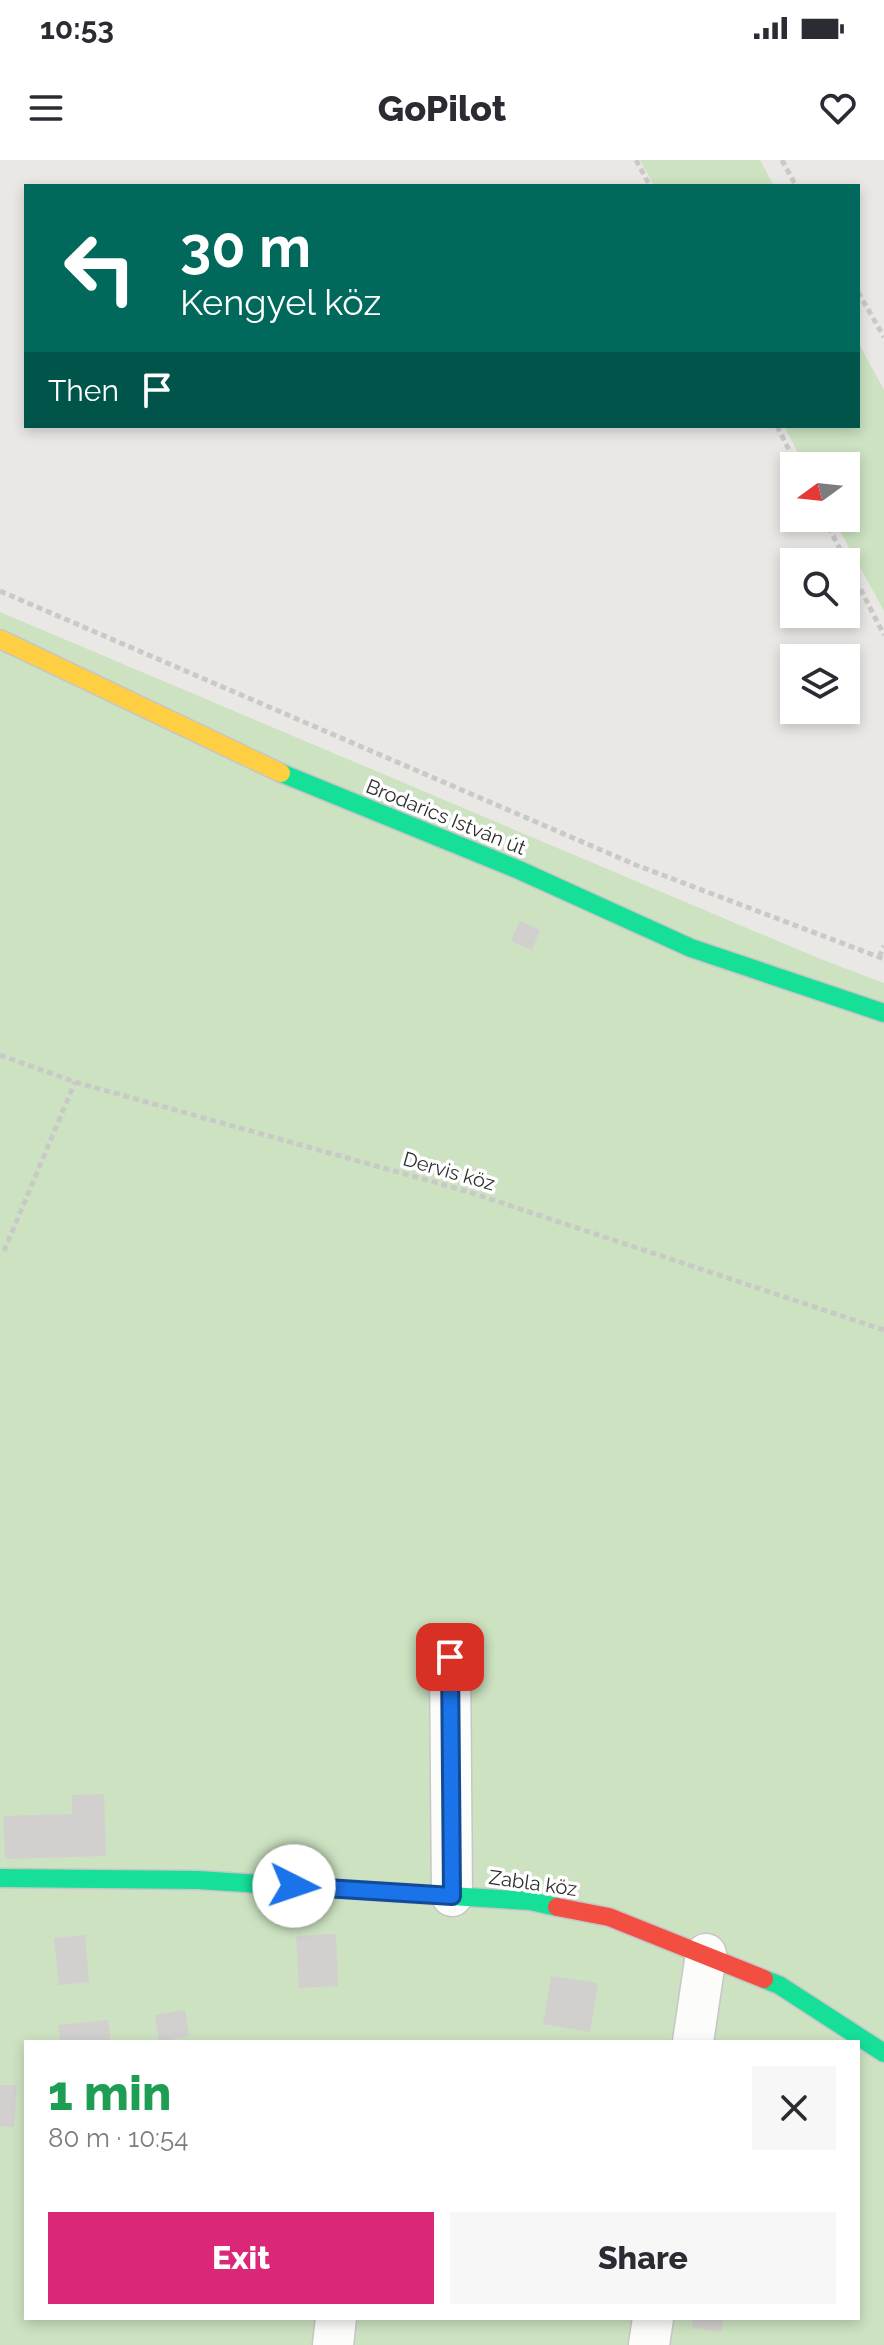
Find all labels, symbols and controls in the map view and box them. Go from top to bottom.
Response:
text: 10:53 [40,11,114,46]
icon: menu [24,86,68,130]
icon: heart [816,86,860,130]
text: GoPilot [378,87,506,129]
text: 30 m [180,214,311,280]
icon: left [48,216,152,320]
text: Kengyel köz [180,281,381,323]
icon: arrive [135,368,179,412]
text: Then [48,373,119,408]
north arrow [780,452,860,532]
map controls [780,452,860,724]
button: search [780,548,860,628]
button: layers [780,644,860,724]
street label: Brodarics István út [363,774,530,860]
street label: Dervis köz [400,1146,498,1196]
pin [416,1623,484,1691]
icon: arrive [428,1635,472,1679]
position arrow [252,1844,336,1928]
street label: Zabla köz [487,1865,579,1901]
text: 1 min [48,2065,171,2121]
button: close [752,2066,836,2150]
text: 80 m · 10:54 [48,2123,188,2153]
button: Exit [48,2212,434,2304]
button: Share [450,2212,836,2304]

